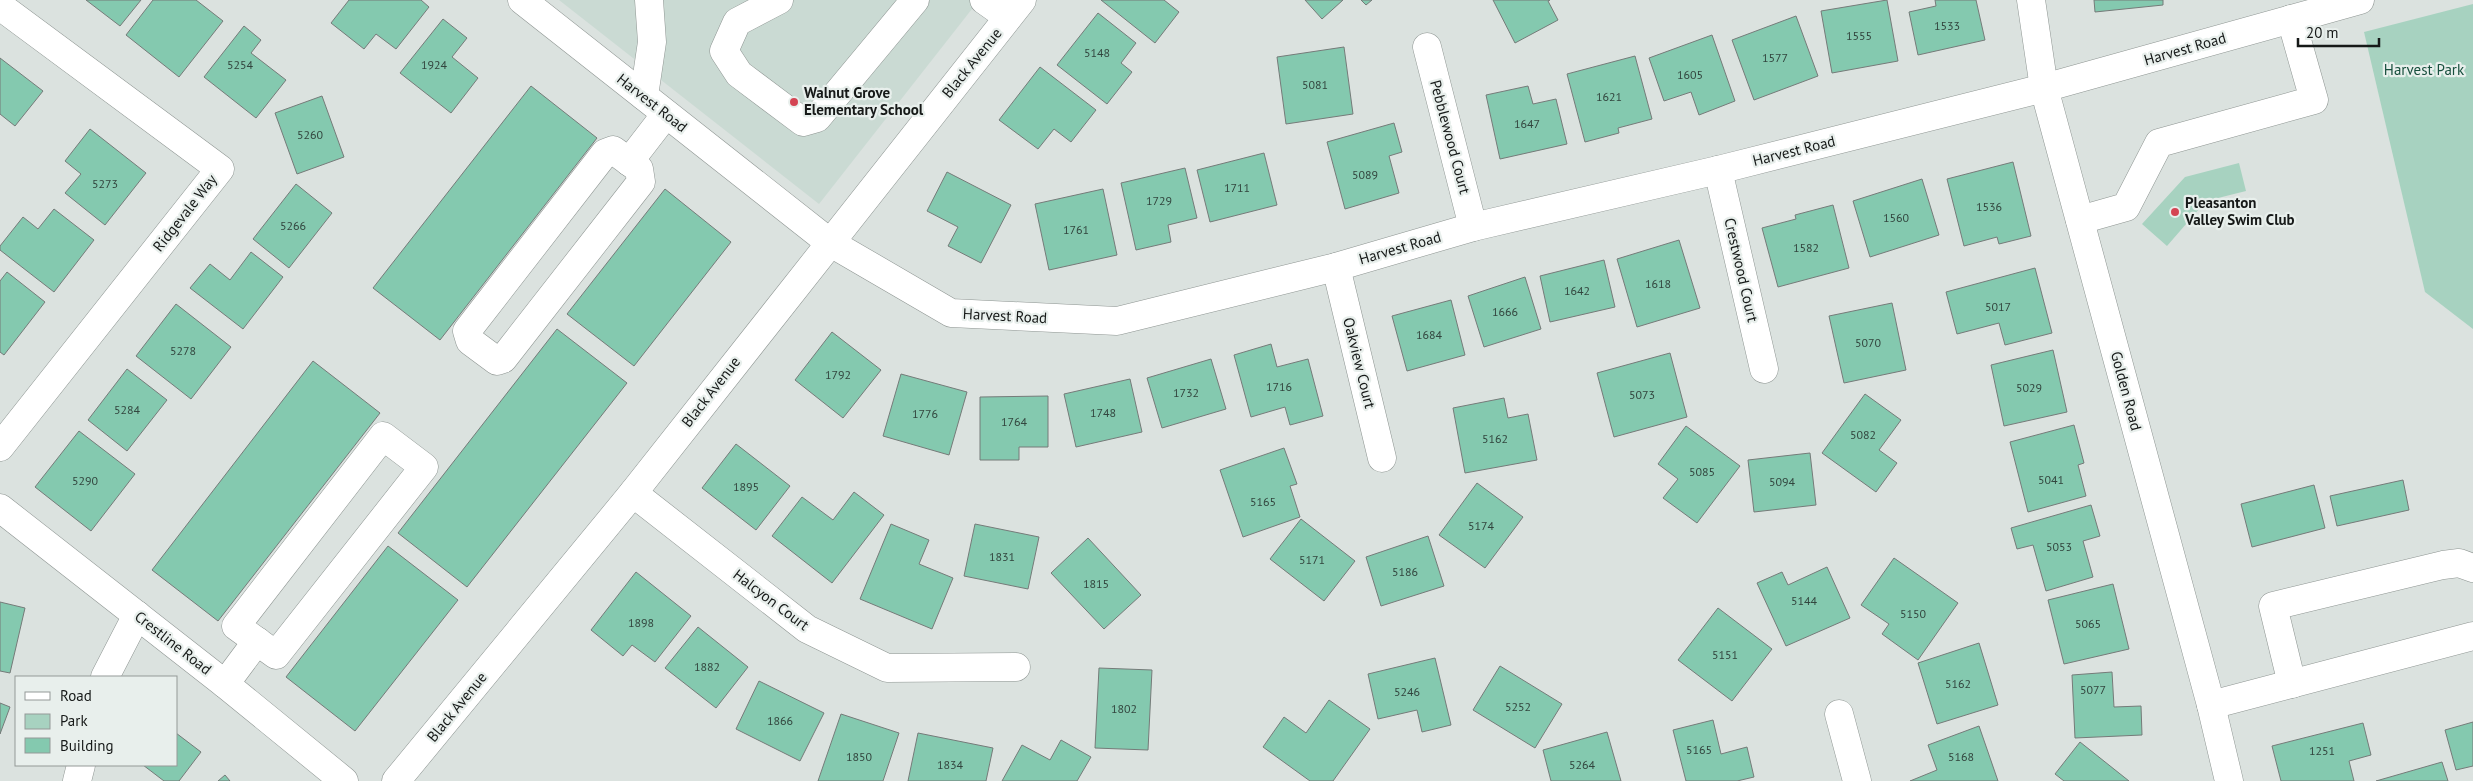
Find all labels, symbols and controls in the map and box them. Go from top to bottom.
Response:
scale bar [2298,15,2379,47]
house number: 1533 [1934,18,1960,33]
text: 20 m [2306,23,2339,42]
street label: Black Avenue [938,24,1006,101]
house number: 1555 [1846,28,1872,43]
street label: Harvest Road [2142,28,2228,69]
house number: 5148 [1084,45,1110,60]
house number: 1577 [1762,50,1788,65]
house number: 5254 [227,57,254,72]
house number: 1924 [421,57,448,72]
park label: Harvest Park [2384,60,2465,79]
house number: 1605 [1677,67,1703,82]
street label: Harvest Road [613,69,691,136]
house number: 5081 [1302,77,1328,92]
street label: Pebblewood Court [1426,78,1475,196]
place label: Walnut Grove Elementary School [804,83,924,119]
house number: 1621 [1596,89,1622,104]
marker: Walnut Grove Elementary School [788,96,800,108]
house number: 1647 [1514,116,1540,131]
house number: 5260 [297,127,324,142]
street label: Harvest Road [1751,131,1837,170]
house number: 5089 [1352,167,1378,182]
street label: Ridgevale Way [148,170,221,255]
house number: 5273 [92,176,118,191]
house number: 1711 [1224,180,1250,195]
house number: 1729 [1146,193,1172,208]
place label: Pleasanton Valley Swim Club [2184,193,2295,229]
house number: 1536 [1976,199,2002,214]
marker: Pleasanton Valley Swim Club [2169,206,2181,218]
house number: 1560 [1883,210,1910,225]
street label: Crestwood Court [1720,216,1763,324]
house number: 5266 [280,218,306,233]
house number: 1761 [1063,222,1089,237]
street label: Harvest Road [1357,227,1443,268]
house number: 1582 [1793,240,1819,255]
house number: 1618 [1645,276,1671,291]
house number: 1642 [1564,283,1590,298]
house number: 5017 [1985,299,2011,314]
street label: Harvest Road [962,304,1048,327]
house number: 1666 [1492,304,1518,319]
street label: Oakview Court [1339,315,1380,410]
house number: 1684 [1416,327,1443,342]
house number: 5070 [1855,335,1882,350]
house number: 5278 [170,343,196,358]
street label: Golden Road [2107,349,2146,433]
street label: Black Avenue [677,353,744,431]
house number: 1792 [825,367,851,382]
house number: 1716 [1266,379,1292,394]
house number: 5029 [2016,380,2042,395]
house number: 1732 [1173,385,1199,400]
house number: 5073 [1629,387,1655,402]
house number: 5284 [114,402,141,417]
house number: 1748 [1090,405,1116,420]
house number: 1776 [912,406,938,421]
house number: 1764 [1001,414,1028,429]
house number: 5082 [1850,427,1876,442]
house number: 5162 [1482,431,1508,446]
house number: 5085 [1689,464,1715,479]
house number: 5041 [2038,472,2064,487]
house number: 5290 [72,473,99,488]
house number: 5094 [1769,474,1796,489]
house number: 1895 [733,479,759,494]
house number: 5165 [1250,494,1276,509]
house number: 5174 [1468,518,1495,533]
house number: 5053 [2046,539,2072,554]
house number: 1831 [989,549,1015,564]
house number: 5171 [1299,552,1325,567]
house number: 5186 [1392,564,1418,579]
street label: Halcyon Court [729,565,813,634]
house number: 1815 [1083,576,1109,591]
house number: 5144 [1791,593,1818,608]
house number: 5150 [1900,606,1927,621]
street label: Crestline Road [131,607,216,679]
house number: 1898 [628,615,654,630]
house number: 5065 [2075,616,2101,631]
house number: 5151 [1712,647,1738,662]
house number: 1882 [694,659,720,674]
street label: Black Avenue [423,668,491,745]
legend [15,676,178,766]
house number: 5162 [1945,676,1971,691]
house number: 5077 [2080,682,2106,697]
house number: 5246 [1394,684,1420,699]
text: Road [60,686,92,705]
house number: 5252 [1505,699,1531,714]
house number: 1802 [1111,701,1137,716]
text: Park [60,711,88,730]
house number: 1866 [767,713,793,728]
text: Building [60,736,114,755]
house number: 5165 [1686,742,1712,757]
house number: 1251 [2309,743,2335,758]
house number: 1850 [846,749,873,764]
house number: 5168 [1948,749,1974,764]
house number: 1834 [937,757,964,772]
house number: 5264 [1569,757,1596,772]

